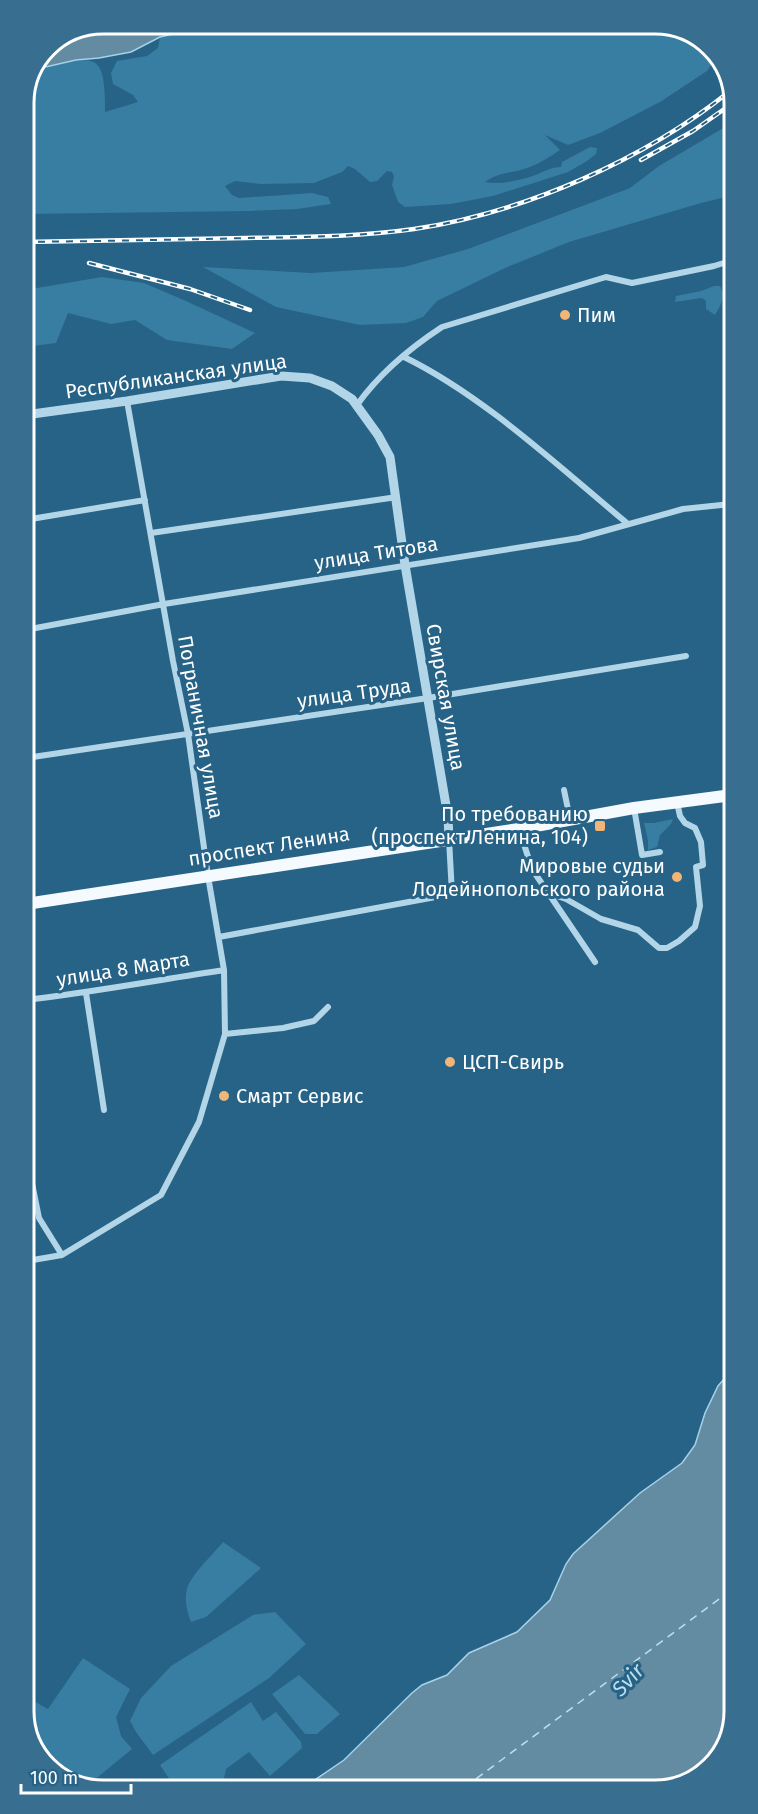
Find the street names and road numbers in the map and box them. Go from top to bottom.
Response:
street label: Республиканская улица [64,349,288,403]
street label: улица Титова [312,531,440,575]
street label: Свирская улица [421,622,471,772]
street label: Пограничная улица [173,633,229,821]
street label: улица Труда [295,673,413,713]
street label: проспект Ленина [187,821,351,871]
street label: улица 8 Марта [55,947,191,991]

